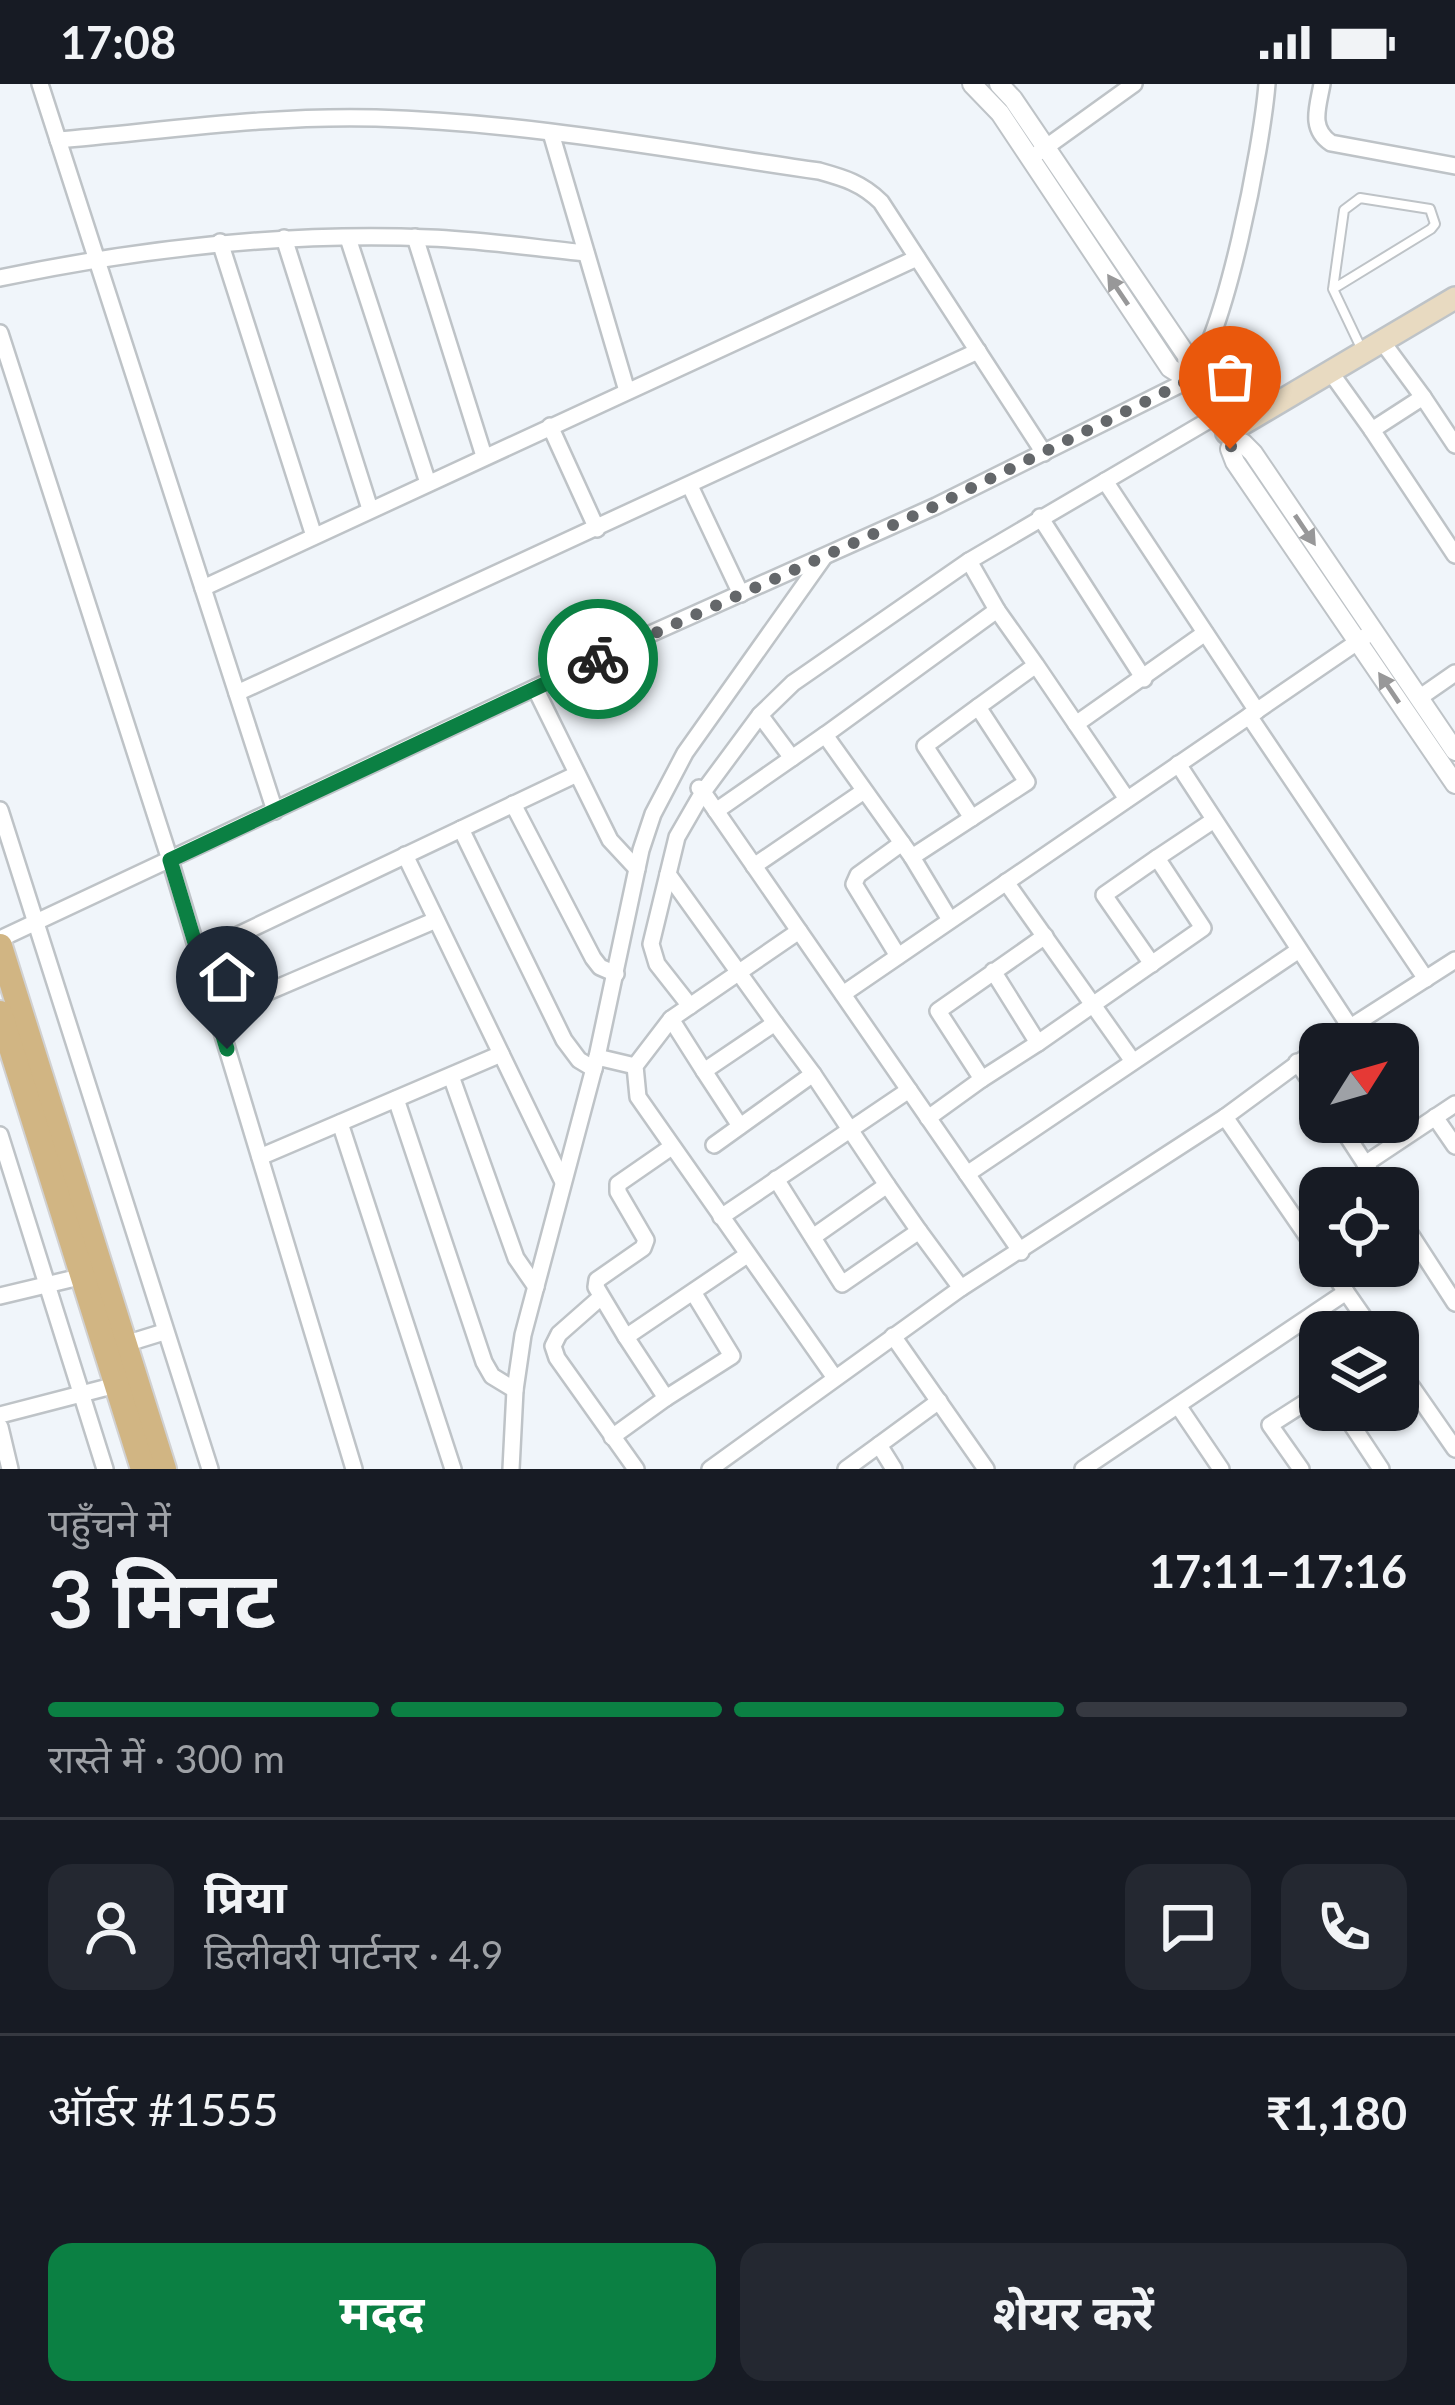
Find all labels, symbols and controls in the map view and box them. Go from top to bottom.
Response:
text: 17:08 [60,15,176,69]
one-way arrow [1107,273,1130,306]
pin [1179,326,1281,449]
icon: bag [1197,344,1263,410]
one-way arrow [1293,513,1316,546]
courier [538,599,658,719]
icon: bike [565,626,631,692]
one-way arrow [1378,671,1401,704]
pin [176,926,278,1049]
icon: home [194,944,260,1010]
north arrow [1299,1023,1419,1143]
map controls [1299,1023,1419,1431]
button: locate [1299,1167,1419,1287]
button: layers [1299,1311,1419,1431]
text: पहुँचने में [48,1499,171,1545]
text: 17:11–17:16 [1149,1544,1407,1598]
text: 3 मिनट [48,1551,276,1645]
text: रास्ते में · 300 m [48,1735,285,1781]
button: person [48,1864,174,1990]
button: chat [1125,1864,1251,1990]
button: phone [1281,1864,1407,1990]
text: प्रिया [204,1869,287,1923]
text: डिलीवरी पार्टनर · 4.9 [204,1931,503,1977]
text: ऑर्डर #1555 [48,2082,279,2136]
text: ₹1,180 [1266,2086,1407,2140]
button: मदद [48,2243,716,2381]
button: शेयर करें [740,2243,1407,2381]

